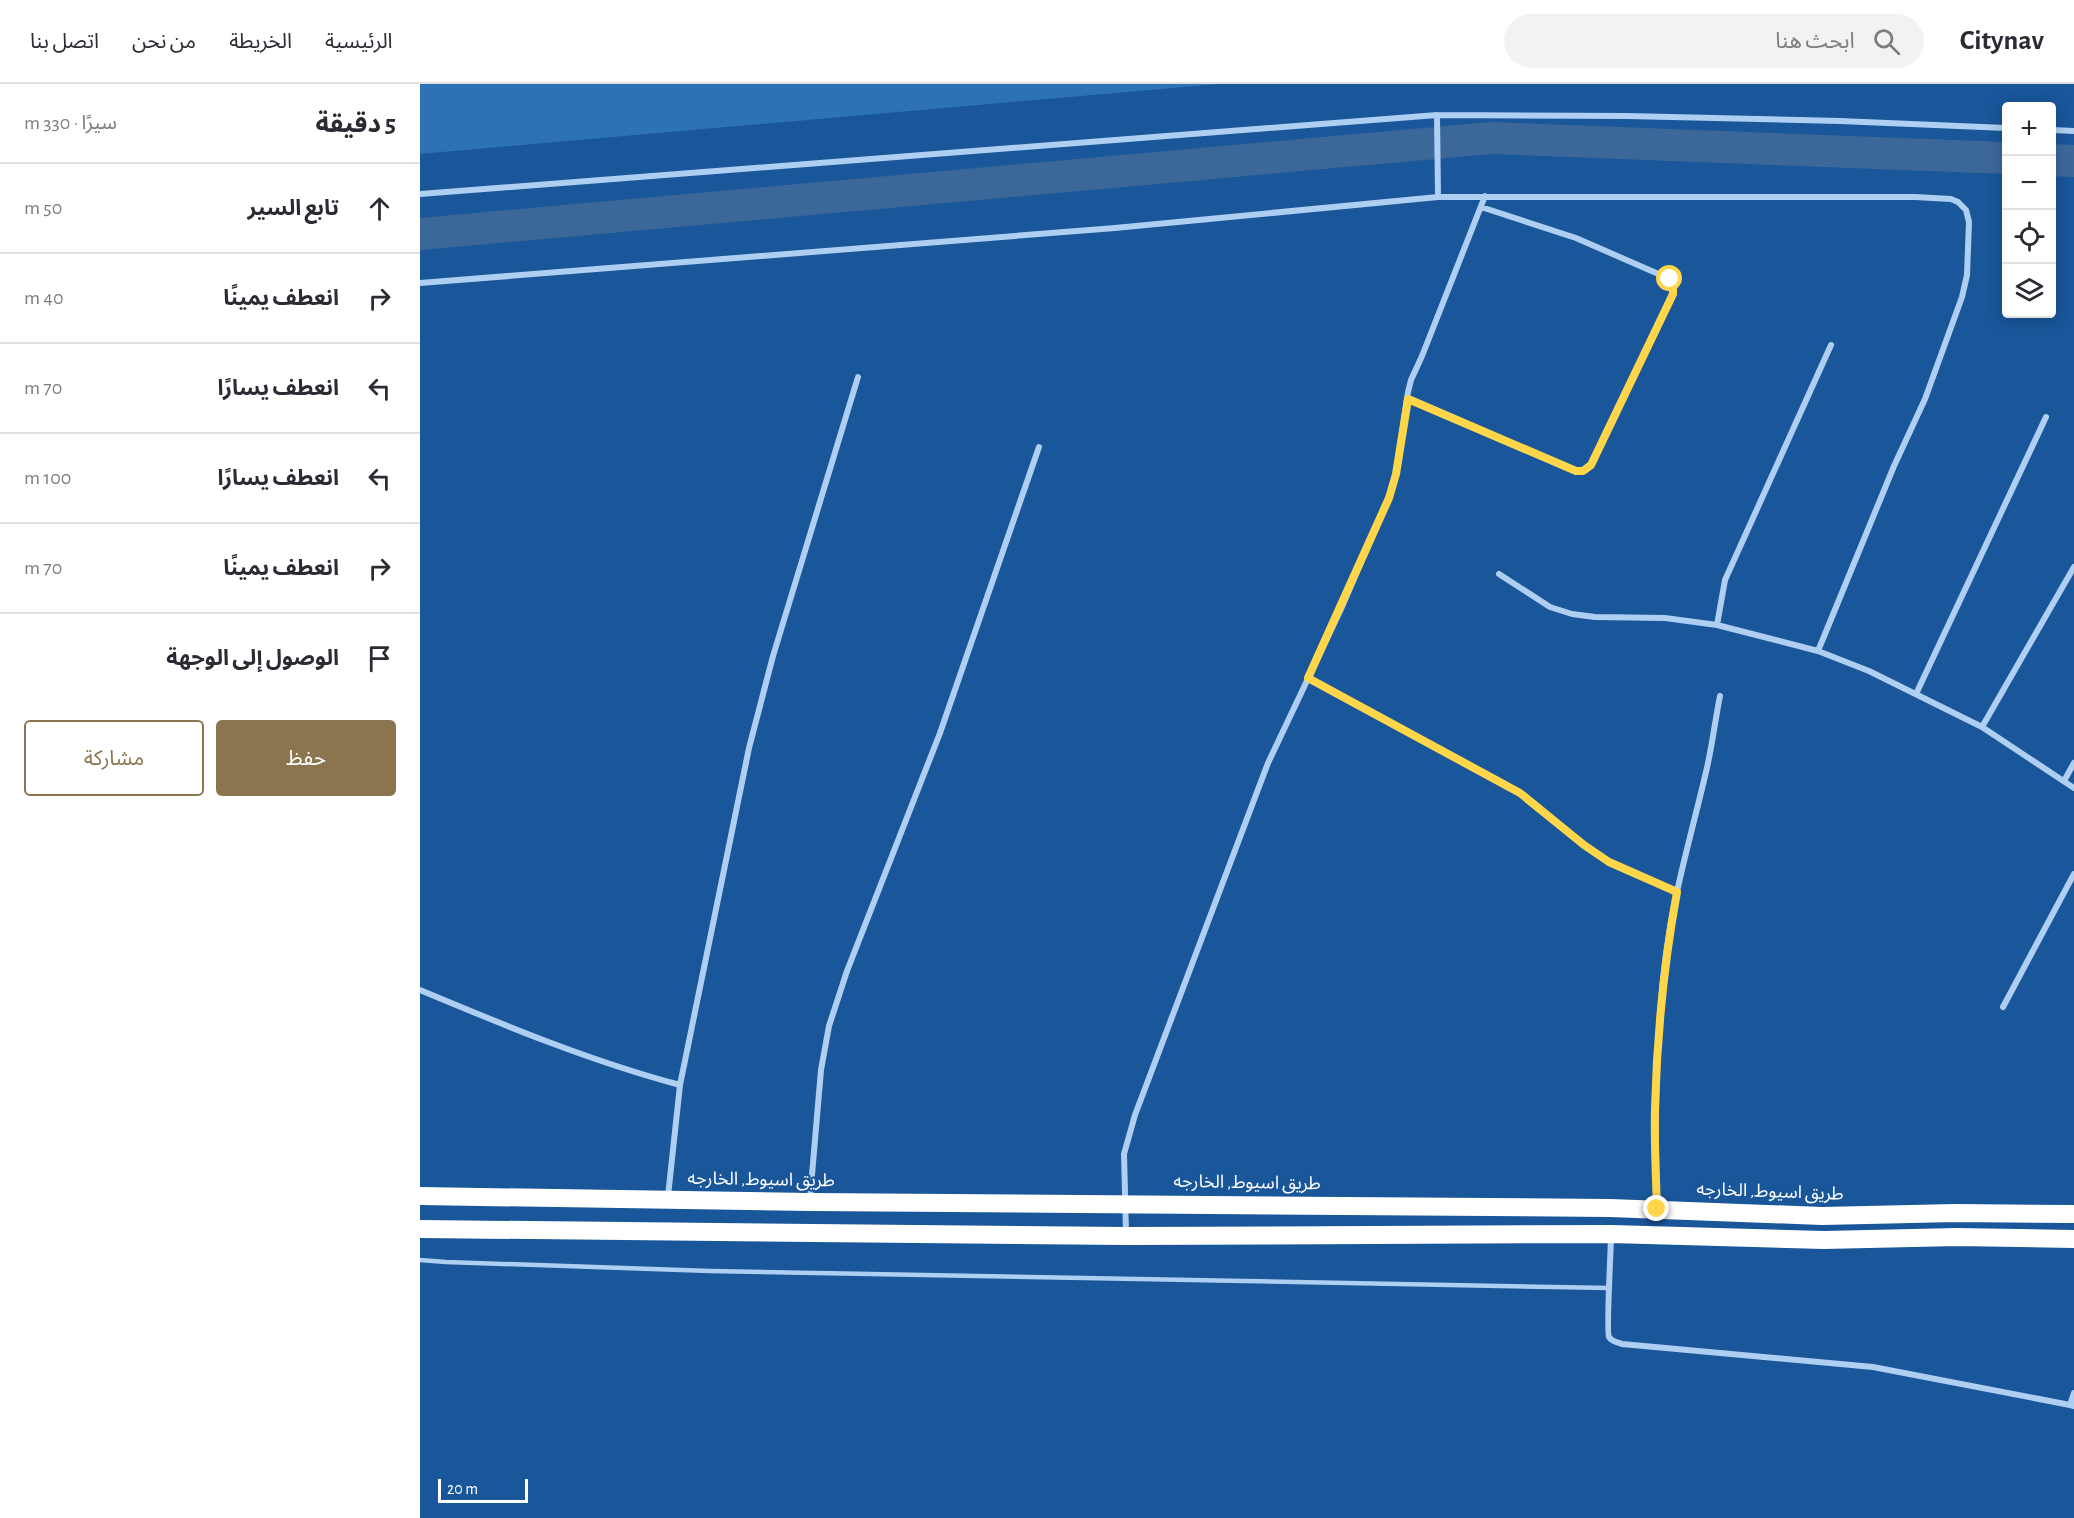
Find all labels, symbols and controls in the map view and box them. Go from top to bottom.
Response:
search box [1504,14,1924,68]
icon: search [1870,25,1903,58]
text: Citynav [1960,27,2044,55]
text: ابحث هنا [1775,30,1855,52]
text: اتصل بنا [30,31,99,52]
text: من نحن [132,31,196,52]
text: الخريطة [229,31,292,52]
text: الرئيسية [325,31,393,52]
map controls [2002,102,2056,318]
button: + [2002,102,2056,156]
text: 5 دقيقة [315,111,396,137]
text: سيرًا · 330 m [24,113,117,133]
button: − [2002,156,2056,210]
icon: ahead [363,192,396,225]
text: تابع السير [247,197,339,219]
text: 50 m [24,198,62,218]
button: locate [2002,210,2056,264]
button: layers [2002,264,2056,318]
route start [1656,265,1682,291]
icon: right [363,282,396,315]
text: انعطف يمينًا [223,287,339,309]
text: 40 m [24,288,64,308]
icon: left [363,372,396,405]
text: انعطف يسارًا [217,377,339,399]
text: 70 m [24,378,62,398]
icon: left [363,462,396,495]
text: انعطف يسارًا [217,467,339,489]
text: 100 m [24,468,71,488]
icon: right [363,552,396,585]
text: انعطف يمينًا [223,557,339,579]
text: 70 m [24,558,62,578]
icon: arrive [363,642,396,675]
text: الوصول إلى الوجهة [166,647,339,669]
button: مشاركة [24,720,204,796]
button: حفظ [216,720,396,796]
street label: طريق اسيوط, الخارجه [687,1170,835,1191]
street label: طريق اسيوط, الخارجه [1173,1173,1321,1194]
street label: طريق اسيوط, الخارجه [1696,1180,1844,1205]
route end [1643,1195,1669,1221]
scale bar [438,1476,528,1504]
text: 20 m [447,1481,478,1497]

